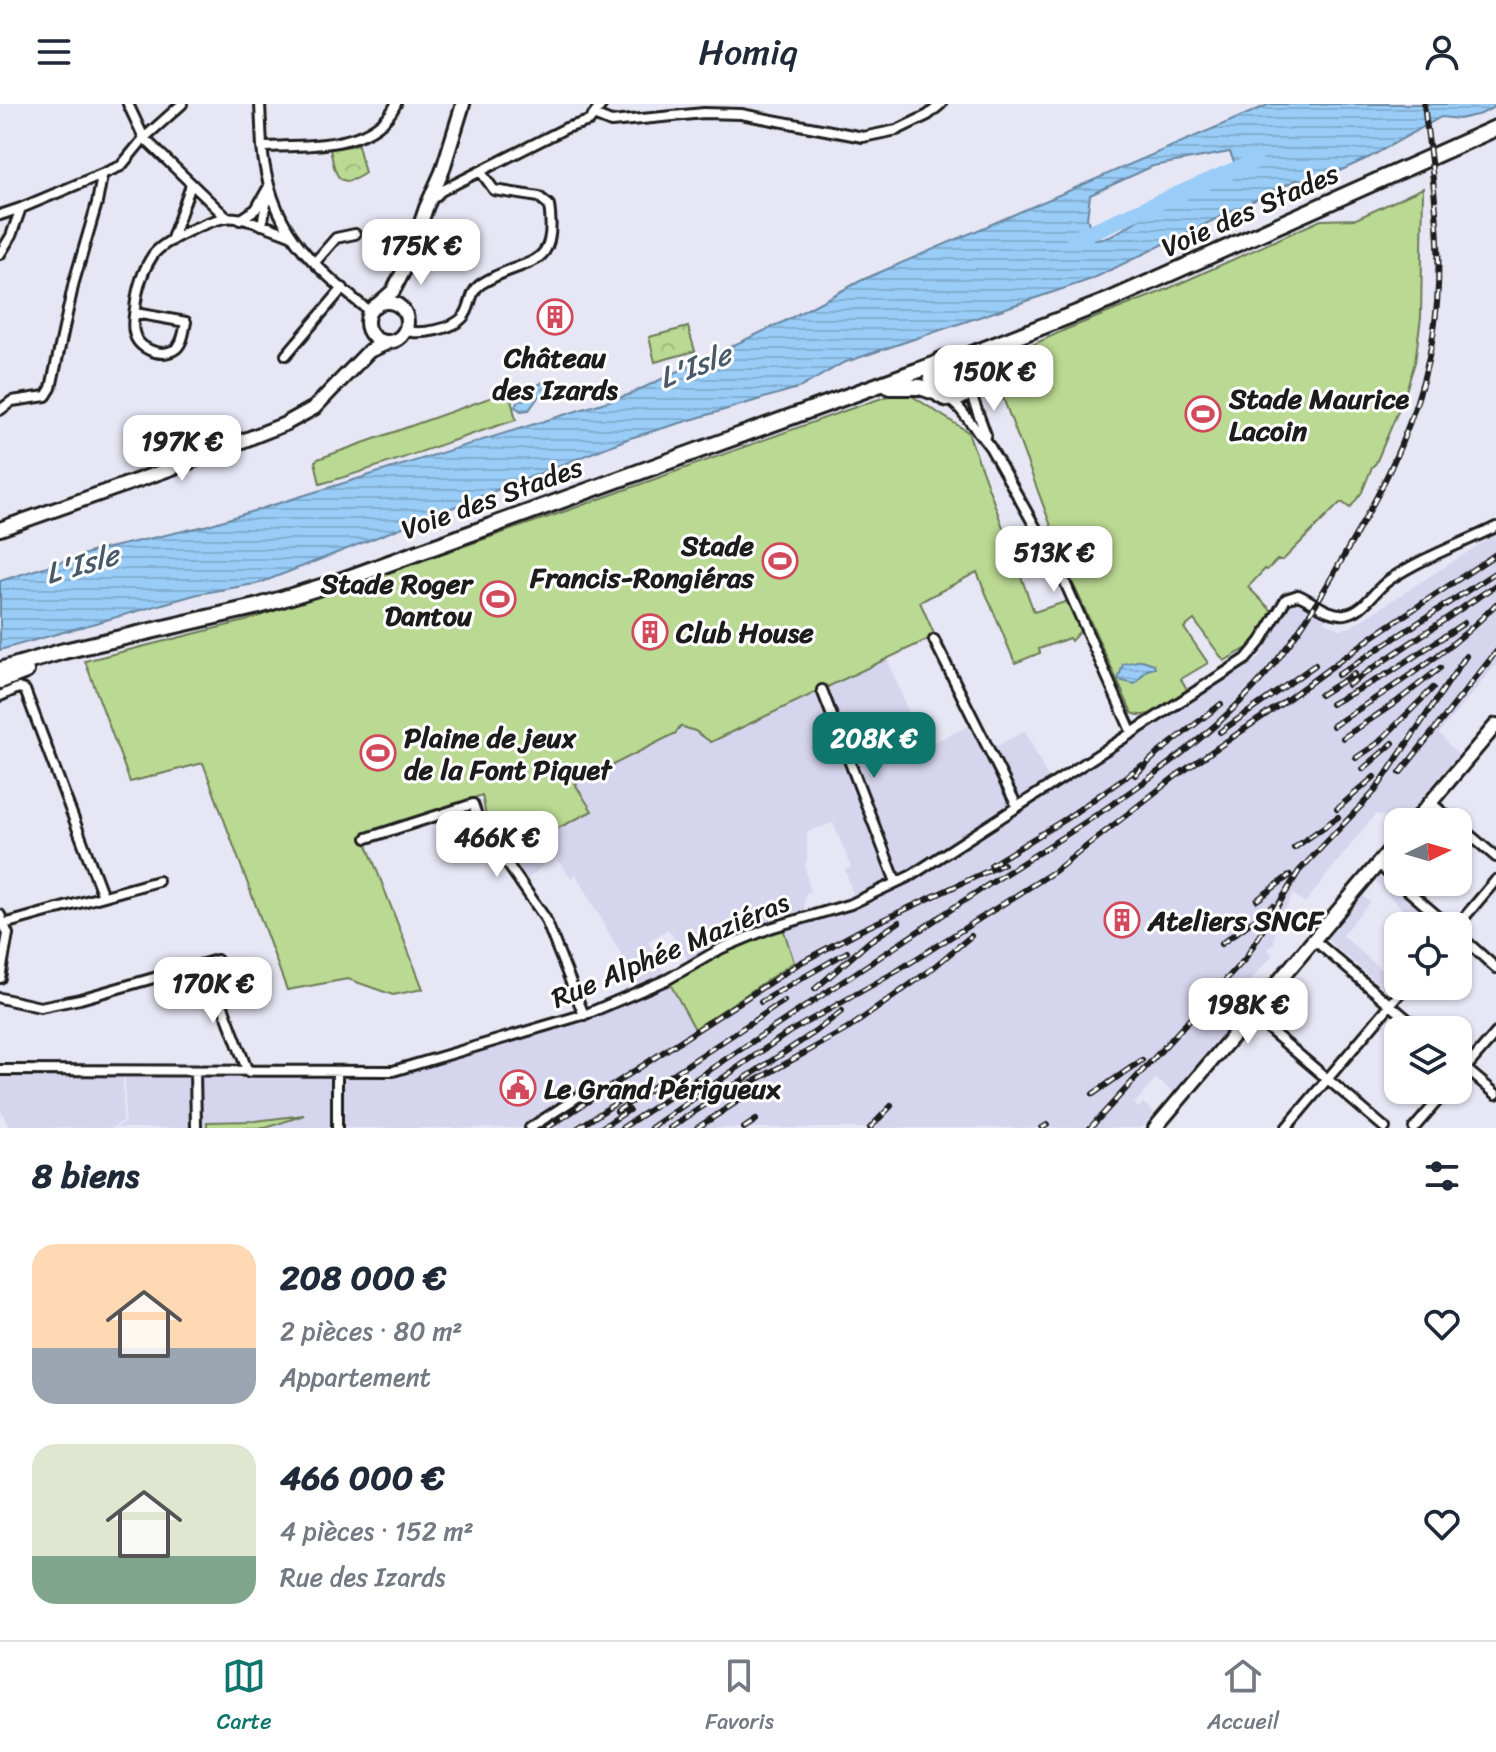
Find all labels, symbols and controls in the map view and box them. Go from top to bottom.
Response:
text: Homiq [699,20,797,84]
icon: menu [32,30,76,74]
icon: person [1420,30,1464,74]
street label: Voie des Stades [1153,149,1347,271]
pin: 175K € [356,219,486,287]
text: 175K € [380,222,462,268]
building icon: Château des Izards [536,298,574,336]
water label: L'Isle [650,326,742,405]
place label: Château des Izards [492,333,618,414]
pin: 150K € [929,345,1059,413]
text: 150K € [952,348,1036,394]
place label: Stade Maurice Lacoin [1228,374,1409,455]
sports icon: Stade Maurice Lacoin [1184,395,1222,433]
pin: 197K € [117,415,247,483]
text: 197K € [141,418,223,464]
street label: Voie des Stades [394,442,590,554]
place label: Stade Francis-Rongiéras [529,521,755,602]
pin: 513K € [989,526,1119,594]
water label: L'Isle [39,527,128,600]
text: 513K € [1013,529,1095,575]
sports icon: Stade Francis-Rongiéras [761,542,799,580]
place label: Stade Roger Dantou [320,559,475,640]
sports icon: Stade Roger Dantou [479,580,517,618]
place label: Club House [675,608,814,657]
building icon: Club House [631,613,669,651]
pin: 208K € [809,712,939,780]
place label: Plaine de jeux de la Font Piquet [404,713,613,794]
text: 208K € [831,715,917,761]
sports icon: Plaine de jeux de la Font Piquet [359,734,397,772]
north arrow [1384,808,1472,896]
map controls [1384,808,1472,1104]
pin: 466K € [432,811,562,879]
text: 466K € [454,814,540,860]
street label: Rue Alphée Maziéras [543,877,797,1022]
place label: Ateliers SNCF [1147,896,1325,945]
building icon: Ateliers SNCF [1103,901,1141,939]
button: locate [1384,912,1472,1000]
pin: 170K € [148,957,278,1025]
text: 170K € [172,960,254,1006]
pin: 198K € [1183,978,1313,1046]
text: 198K € [1207,981,1289,1027]
button: layers [1384,1016,1472,1104]
place label: Le Grand Périgueux [544,1064,781,1113]
public building icon: Le Grand Périgueux [499,1069,537,1107]
text: 8 biens [32,1146,139,1206]
icon: filters [1420,1154,1464,1198]
text: 208 000 € [280,1248,446,1308]
icon: home [96,1276,192,1372]
icon: heart [1420,1302,1464,1346]
text: 2 pièces · 80 m² [280,1308,463,1354]
text: Appartement [280,1354,431,1400]
text: 466 000 € [280,1448,445,1508]
icon: home [96,1476,192,1572]
icon: heart [1420,1502,1464,1546]
text: 4 pièces · 152 m² [280,1508,474,1554]
text: Rue des Izards [280,1554,446,1600]
tab: Carte [217,1654,272,1741]
tab: Favoris [705,1654,774,1741]
tab: Accueil [1207,1654,1279,1741]

